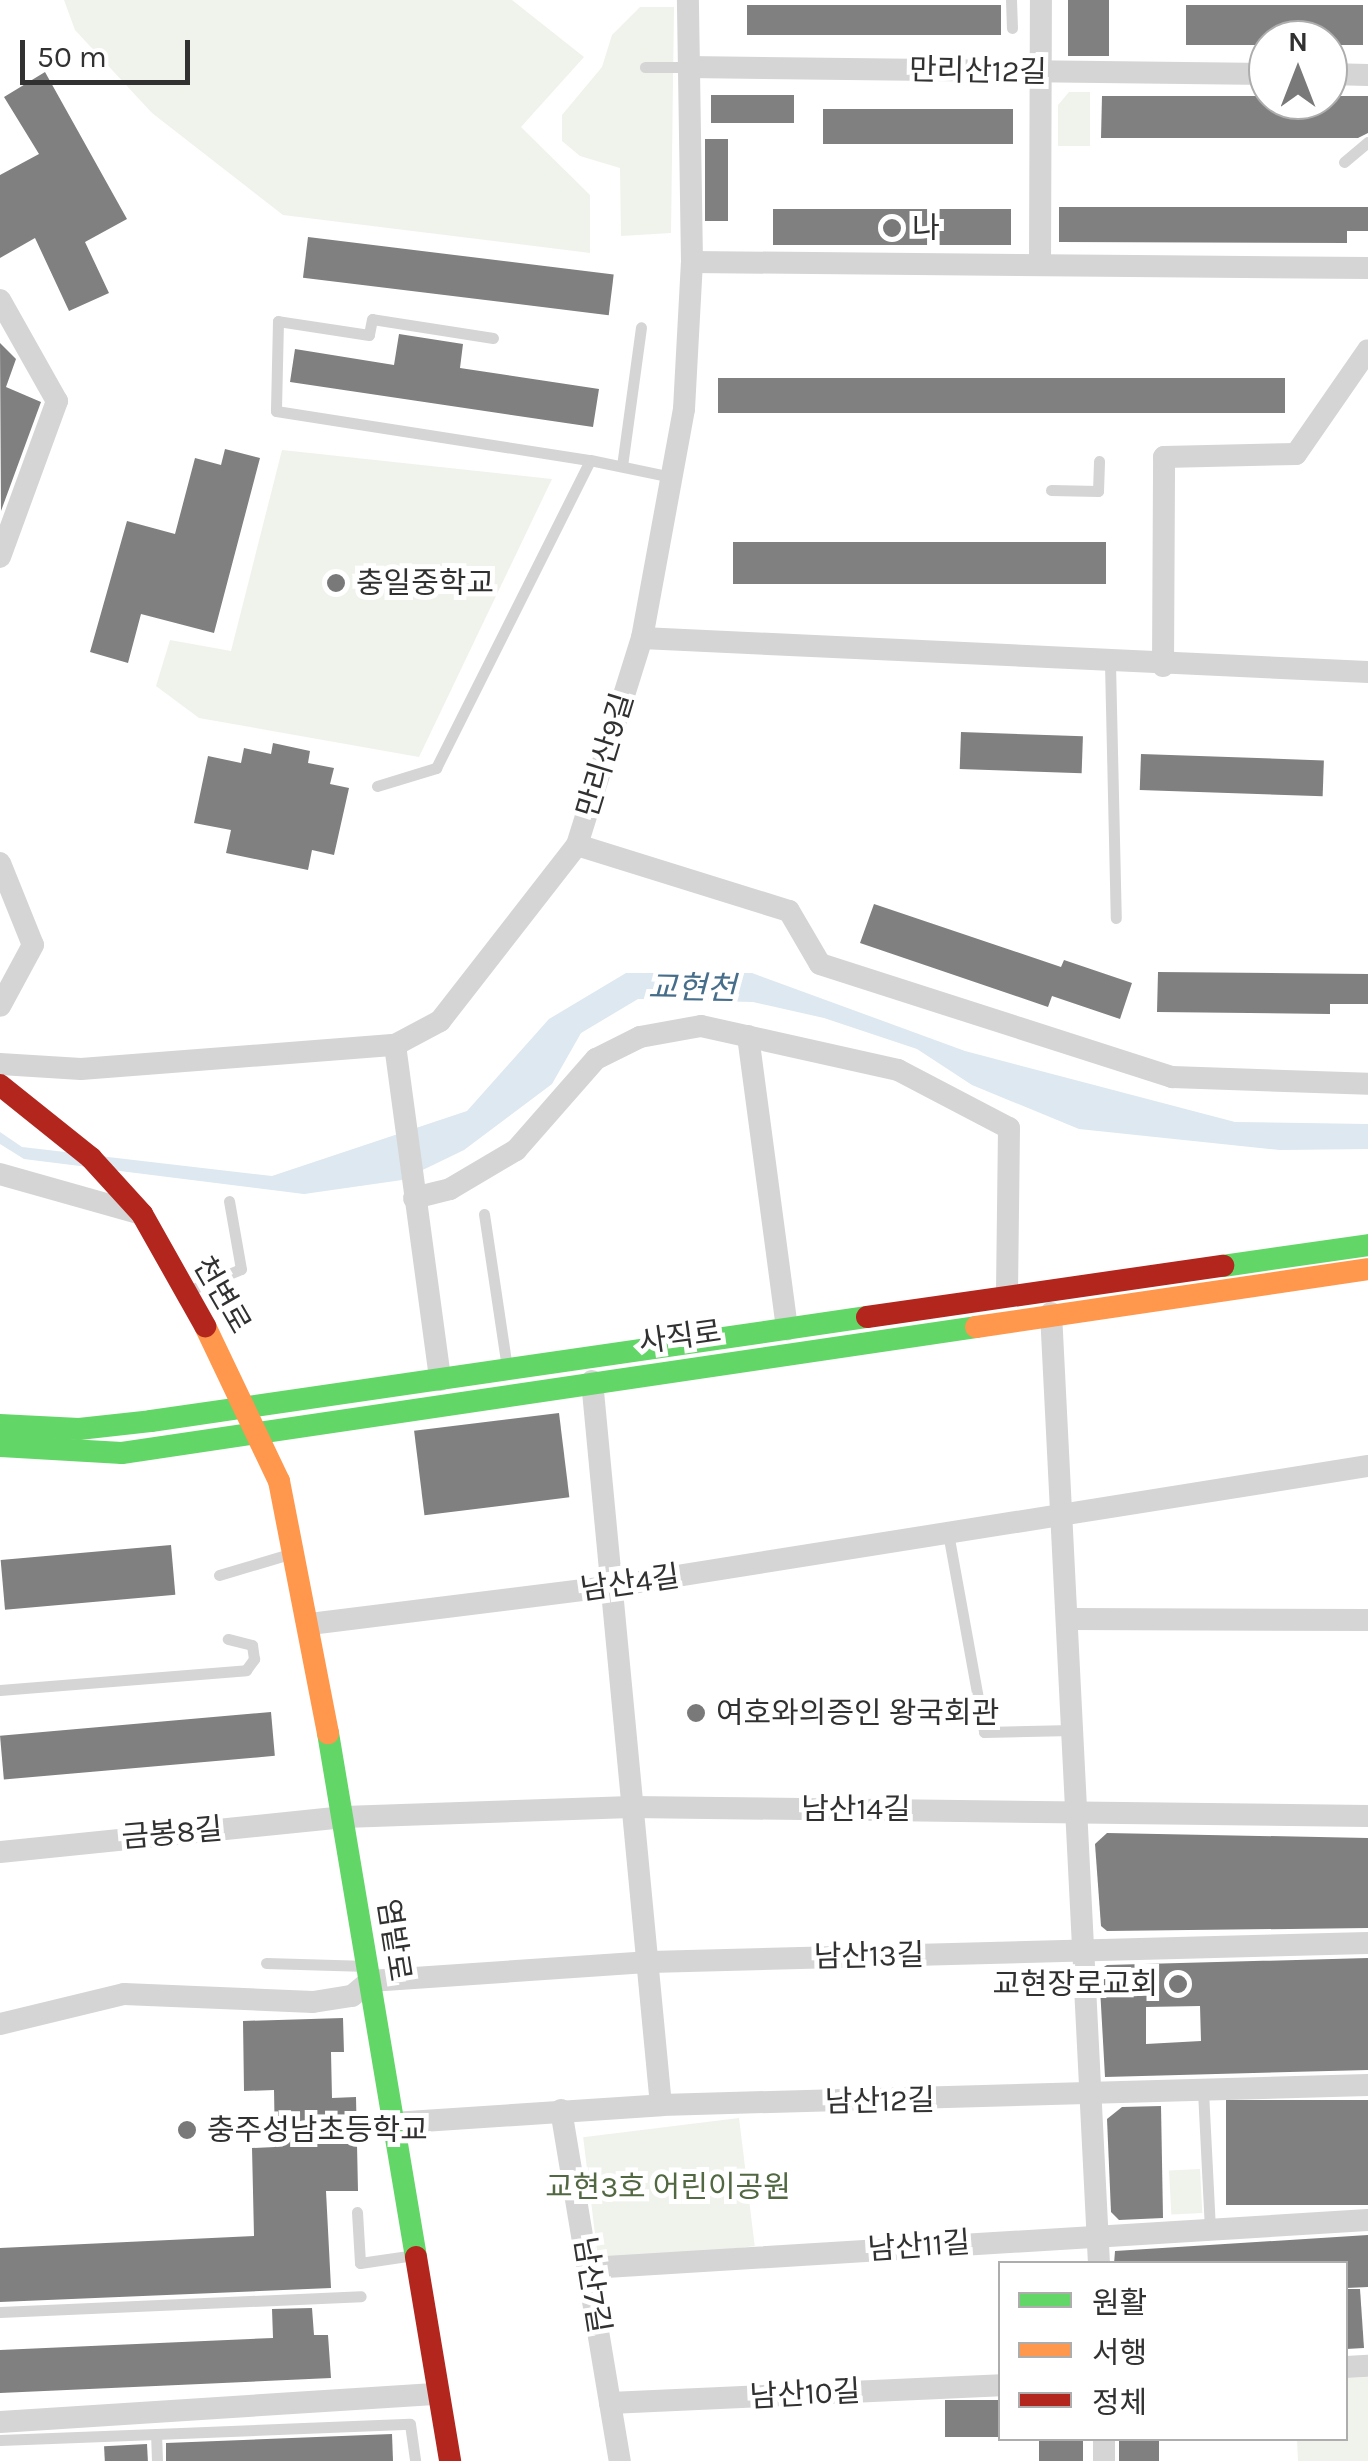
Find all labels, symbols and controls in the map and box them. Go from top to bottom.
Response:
scale bar [25,20,195,82]
north arrow [1248,20,1348,120]
text: N [1288,25,1308,58]
text: 50 m [37,39,107,75]
street label: 만리산12길 [909,52,1047,90]
place label: 나 [912,210,940,246]
marker: 나 [881,217,903,239]
place label: 충일중학교 [356,565,494,601]
marker: 충일중학교 [325,572,347,594]
street label: 만리산9길 [569,689,641,821]
water label: 교현천 [648,969,736,1009]
street label: 천변로 [186,1250,258,1340]
street label: 사직로 [636,1313,724,1361]
street label: 남산4길 [578,1558,682,1608]
place label: 여호와의증인 왕국회관 [716,1695,999,1731]
marker: 여호와의증인 왕국회관 [685,1702,707,1724]
street label: 남산14길 [801,1791,911,1827]
street label: 금봉8길 [120,1811,224,1855]
street label: 염밭로 [370,1896,418,1984]
street label: 남산13길 [813,1937,925,1975]
place label: 교현장로교회 [992,1966,1158,2002]
marker: 교현장로교회 [1167,1973,1189,1995]
street label: 남산12길 [825,2082,935,2120]
place label: 충주성남초등학교 [207,2112,428,2148]
marker: 충주성남초등학교 [176,2119,198,2141]
park label: 교현3호 어린이공원 [545,2169,791,2205]
street label: 남산11길 [867,2224,971,2268]
street label: 남산7길 [567,2234,617,2336]
legend [998,2261,1348,2441]
text: 원활 [1092,2285,1147,2321]
text: 서행 [1092,2335,1147,2371]
street label: 남산10길 [749,2373,861,2415]
text: 정체 [1092,2385,1147,2421]

